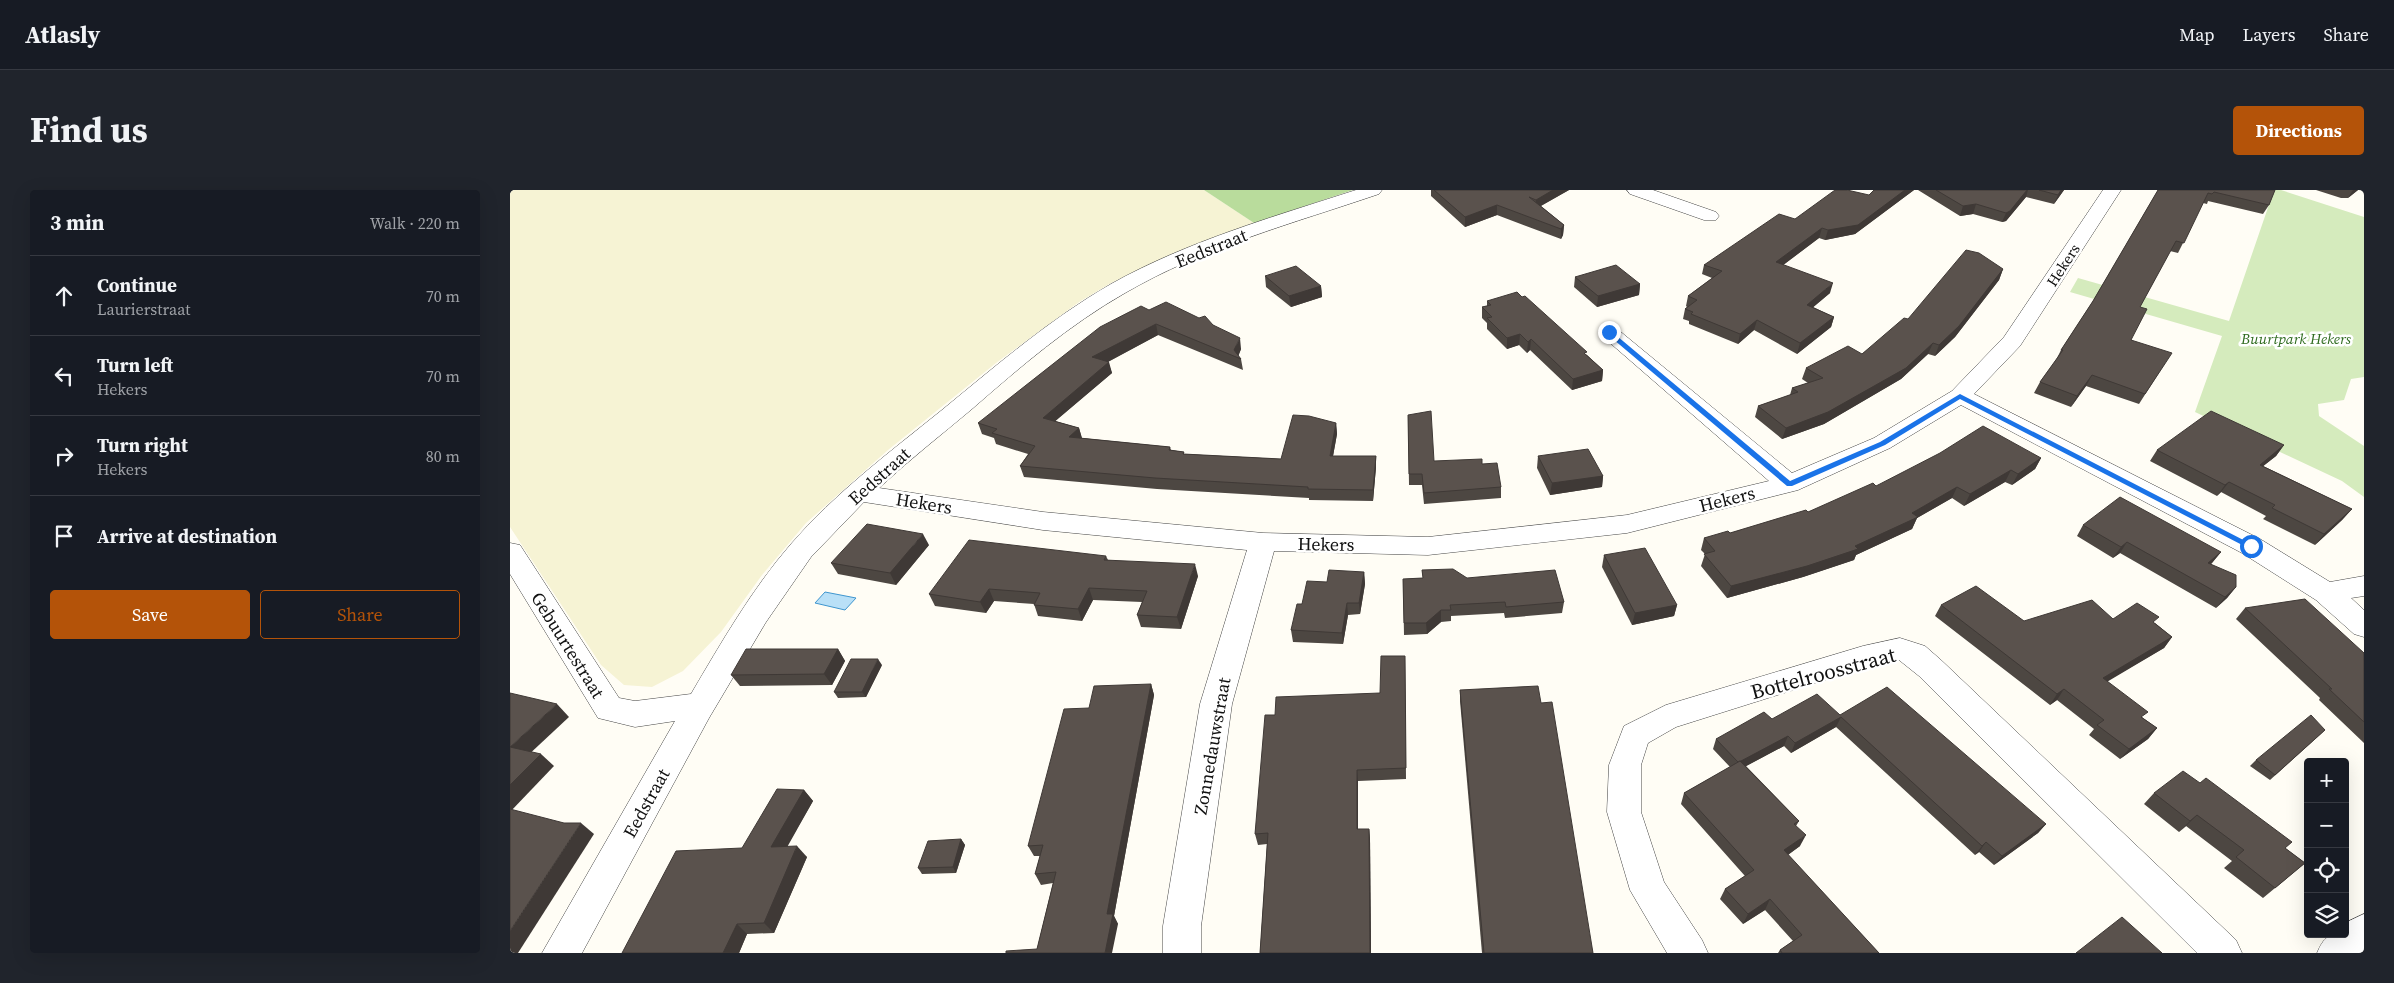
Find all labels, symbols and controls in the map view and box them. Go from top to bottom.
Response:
text: Atlasly [25,18,100,51]
text: Map [2179,22,2214,47]
text: Layers [2242,22,2295,47]
text: Share [2323,22,2369,47]
text: Find us [30,106,148,154]
button: Directions [2233,106,2364,155]
text: 3 min [50,208,105,237]
text: Walk · 220 m [370,212,460,234]
street label: Eedstraat [1171,222,1251,274]
street label: Hekers [2041,239,2085,291]
text: Continue [97,272,177,298]
icon: ahead [50,282,78,310]
text: 70 m [426,285,460,307]
text: Laurierstraat [97,298,191,320]
route end [1598,321,1621,344]
park label: Buurtpark Hekers [2240,328,2352,349]
text: Turn left [97,352,173,378]
icon: left [50,362,78,390]
text: 70 m [426,365,460,387]
text: Hekers [97,378,147,400]
text: Turn right [97,432,188,458]
street label: Eedstraat [843,441,916,511]
icon: right [50,442,78,470]
text: 80 m [426,445,460,467]
text: Hekers [97,458,147,480]
street label: Hekers [1696,480,1758,518]
street label: Hekers [894,486,954,520]
icon: arrive [50,522,78,550]
text: Arrive at destination [97,523,277,549]
street label: Hekers [1297,531,1355,557]
route start [2240,535,2263,558]
street label: Gebuurtestraat [525,587,611,703]
button: Save [50,590,250,639]
button: Share [260,590,460,639]
street label: Bottelroosstraat [1747,640,1899,706]
street label: Zonnedauwstraat [1188,675,1236,817]
map controls [2304,758,2349,938]
button: + [2304,758,2349,803]
street label: Eedstraat [617,764,675,842]
button: − [2304,803,2349,848]
button: locate [2304,848,2349,893]
button: layers [2304,893,2349,938]

